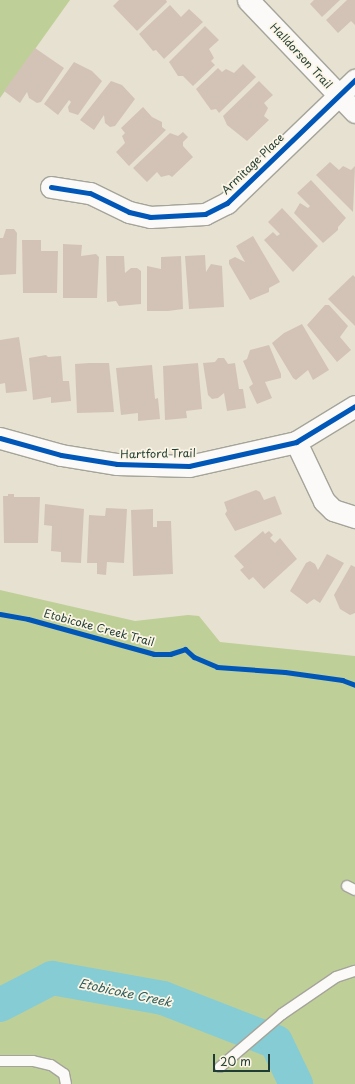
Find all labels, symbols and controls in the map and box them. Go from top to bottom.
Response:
street label: Halldorson Trail [267,20,335,92]
street label: Armitage Place [219,131,287,197]
street label: Hartford Trail [120,447,196,461]
street label: Etobicoke Creek Trail [42,607,156,649]
water label: Etobicoke Creek [77,976,173,1010]
scale bar [215,1046,272,1072]
text: 20 m [220,1052,251,1070]

